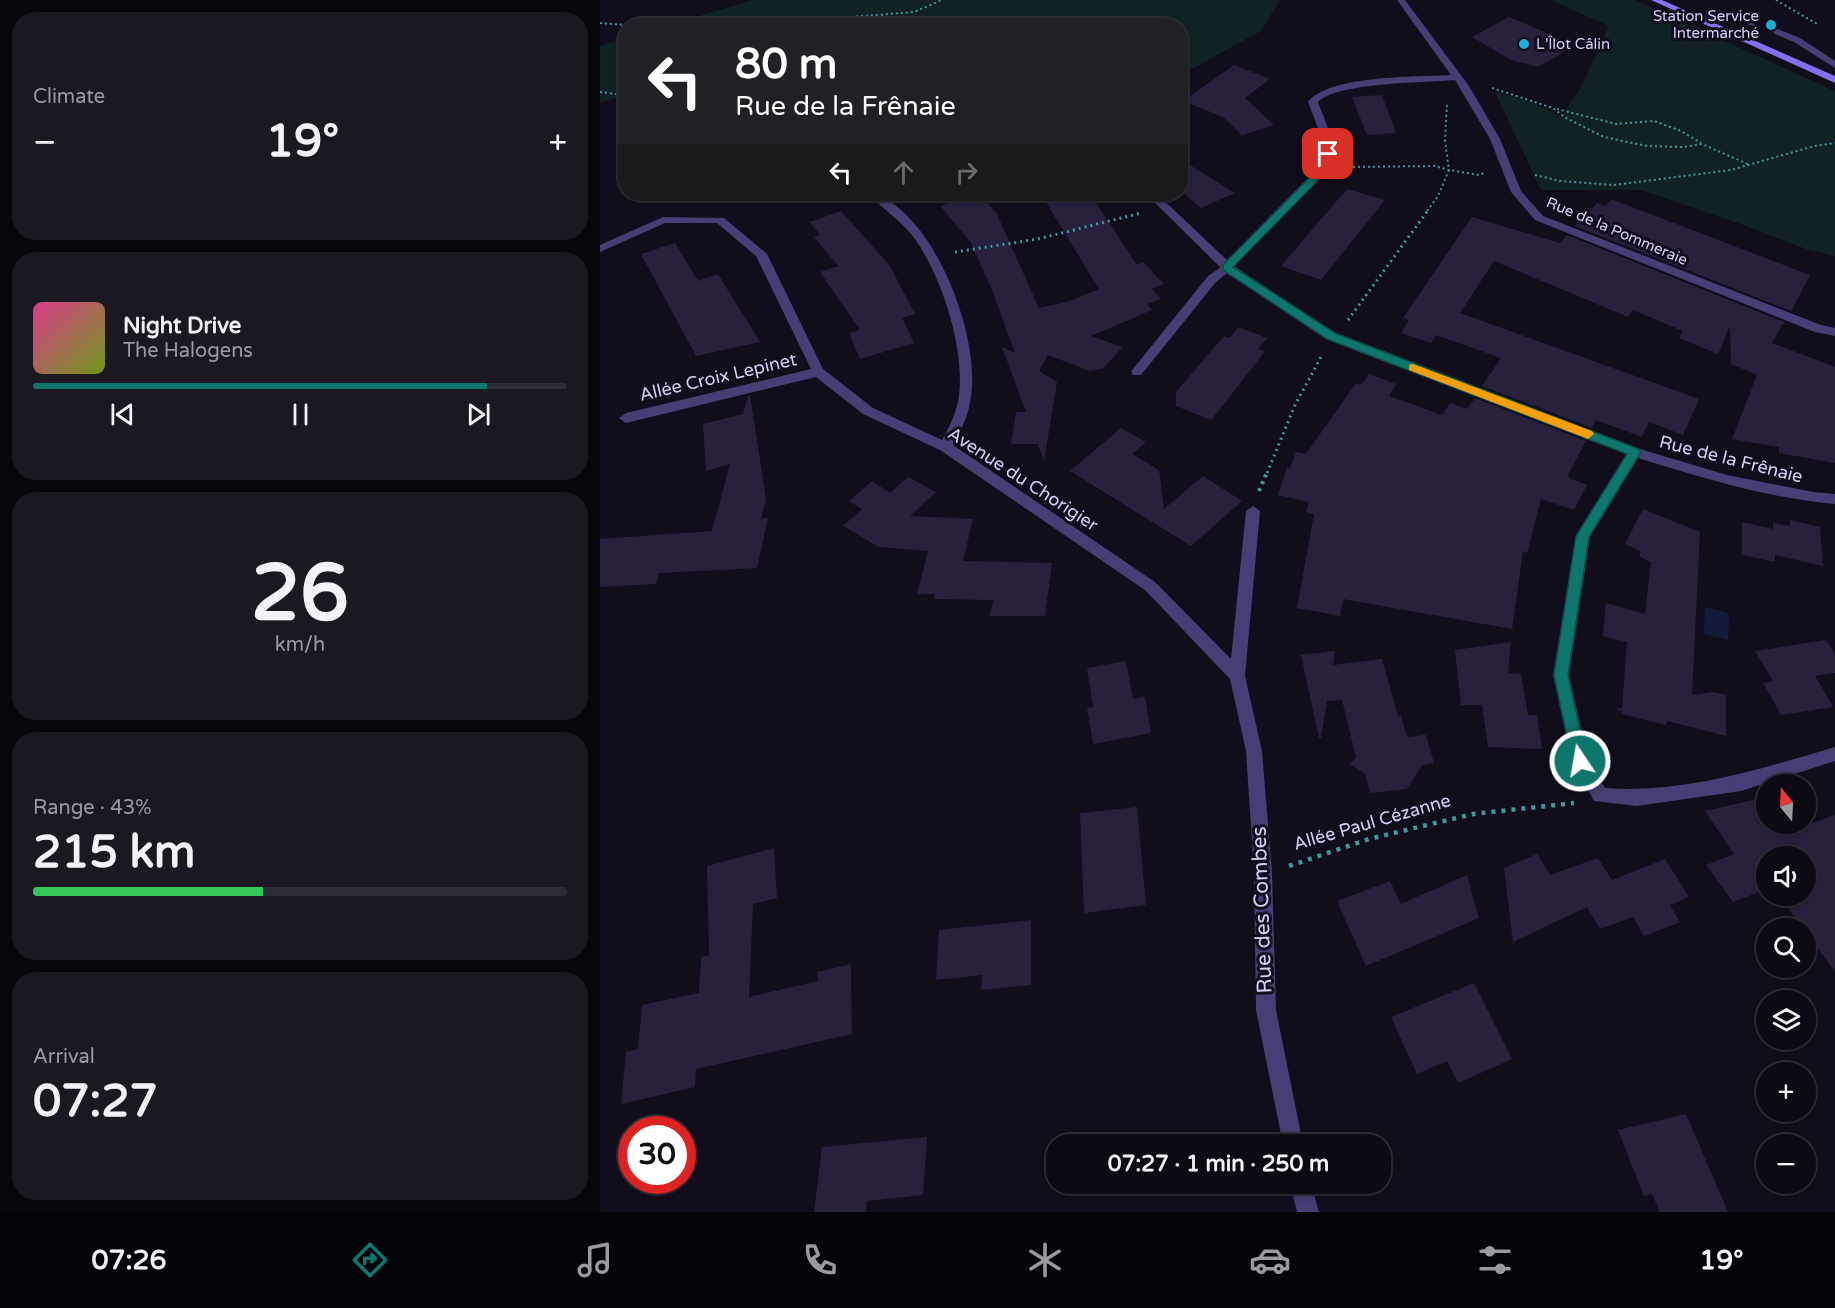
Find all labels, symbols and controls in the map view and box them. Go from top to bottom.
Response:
place label: Station Service Intermarché [1653,7,1759,42]
marker: Station Service Intermarché [1764,18,1778,32]
place label: L’Îlot Câlin [1536,35,1610,53]
marker: L’Îlot Câlin [1517,37,1531,51]
text: 80 m [735,39,837,90]
icon: left [636,42,714,120]
text: Climate [33,85,105,109]
text: Rue de la Frênaie [735,90,956,123]
text: 19° [266,115,339,169]
text: − [33,123,57,162]
text: + [548,123,567,162]
pin [1302,128,1353,179]
icon: arrive [1311,137,1344,170]
icon: left [824,156,857,189]
icon: ahead [887,156,920,189]
icon: right [950,156,983,189]
street label: Rue de la Pommeraie [1544,193,1690,269]
text: Night Drive [123,313,241,339]
text: The Halogens [123,339,253,363]
street label: Allée Croix Lepinet [637,348,799,406]
icon: previous [106,398,139,431]
icon: pause [284,398,317,431]
icon: next [462,398,495,431]
street label: Avenue du Chorigier [944,422,1102,536]
street label: Rue de la Frênaie [1657,431,1805,487]
text: 26 [251,547,349,641]
text: km/h [275,633,325,657]
position arrow [1548,729,1612,793]
north arrow [1756,774,1816,834]
map controls [1756,774,1816,1194]
street label: Allée Paul Cézanne [1291,789,1453,855]
text: Range · 43% [33,796,152,820]
text: 215 km [33,826,195,880]
street label: Rue des Combes [1247,826,1277,994]
button: sound [1756,846,1816,906]
button: search [1756,918,1816,978]
button: layers [1756,990,1816,1050]
text: Arrival [33,1045,95,1069]
button: + [1756,1062,1816,1122]
text: 07:27 [33,1075,158,1129]
speed limit sign: 30 [618,1116,696,1194]
button: − [1756,1134,1816,1194]
text: 07:27 · 1 min · 250 m [1108,1151,1329,1177]
icon: directions [349,1239,391,1281]
icon: music [574,1239,616,1281]
icon: phone [799,1239,841,1281]
icon: climate [1024,1239,1066,1281]
icon: car [1249,1239,1291,1281]
icon: filters [1474,1239,1516,1281]
text: 07:26 [92,1244,166,1277]
text: 19° [1699,1244,1743,1277]

